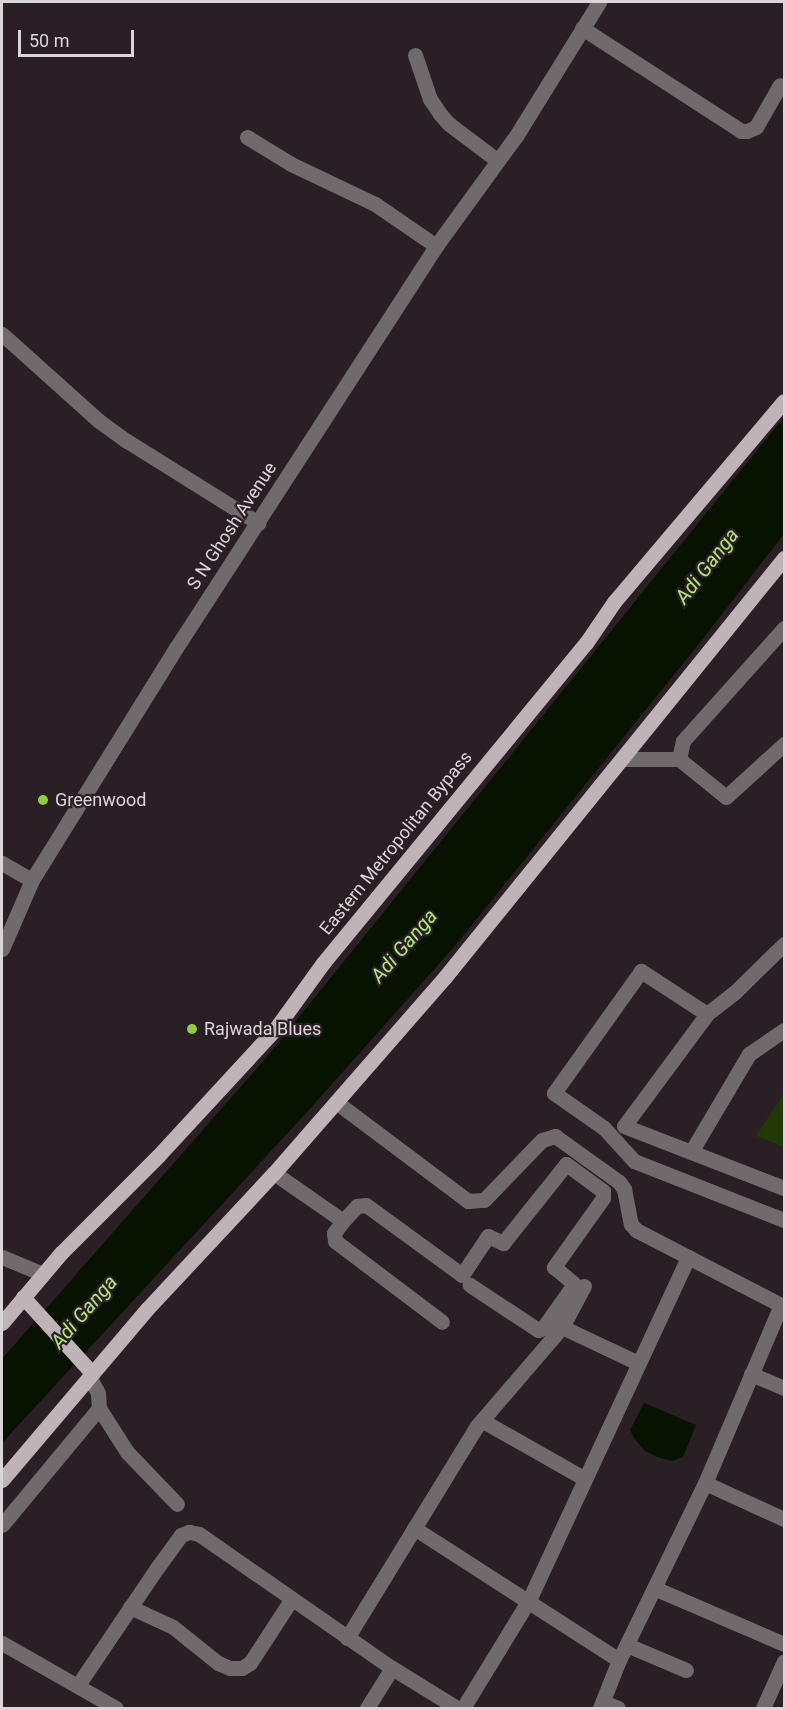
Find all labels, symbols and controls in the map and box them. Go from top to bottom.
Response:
scale bar [21,18,136,56]
text: 50 m [29,30,69,51]
street label: S N Ghosh Avenue [183,458,281,594]
water label: Adi Ganga [670,523,744,609]
street label: Eastern Metropolitan Bypass [315,747,477,939]
place label: Greenwood [55,789,146,811]
marker: Greenwood [36,793,50,807]
water label: Adi Ganga [366,904,442,988]
place label: Rajwada Blues [204,1018,321,1040]
marker: Rajwada Blues [185,1022,199,1036]
water label: Adi Ganga [46,1270,122,1354]

